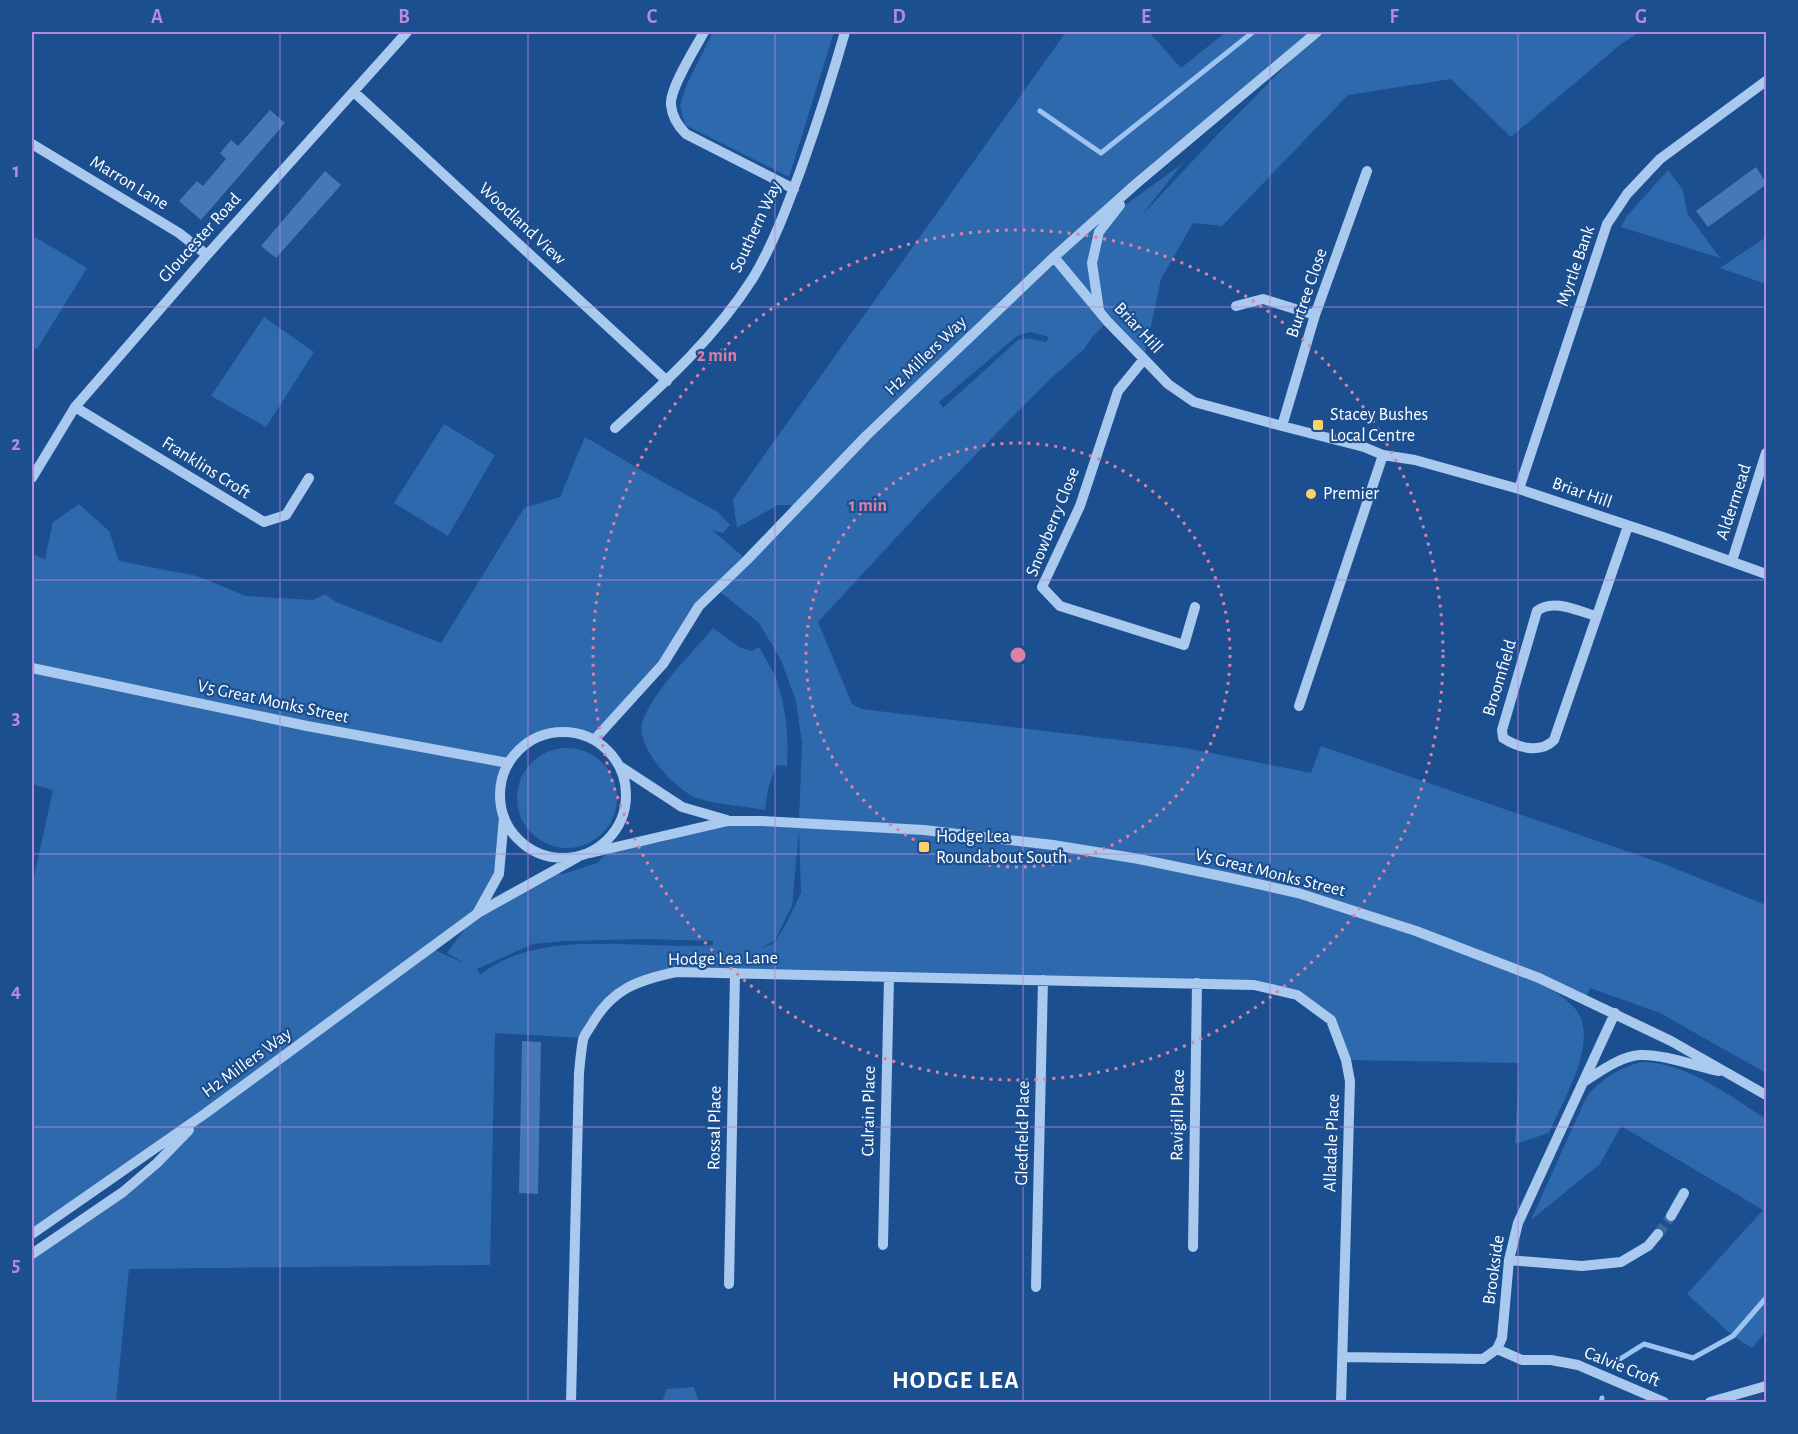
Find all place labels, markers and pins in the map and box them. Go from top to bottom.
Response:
place label: Stacey Bushes Local Centre [1330,406,1428,445]
marker: Stacey Bushes Local Centre [1311,418,1325,432]
place label: Premier [1323,485,1379,503]
marker: Premier [1304,487,1318,501]
centre of rings [1008,645,1028,665]
place label: Hodge Lea Roundabout South [936,828,1067,867]
marker: Hodge Lea Roundabout South [917,840,931,854]

